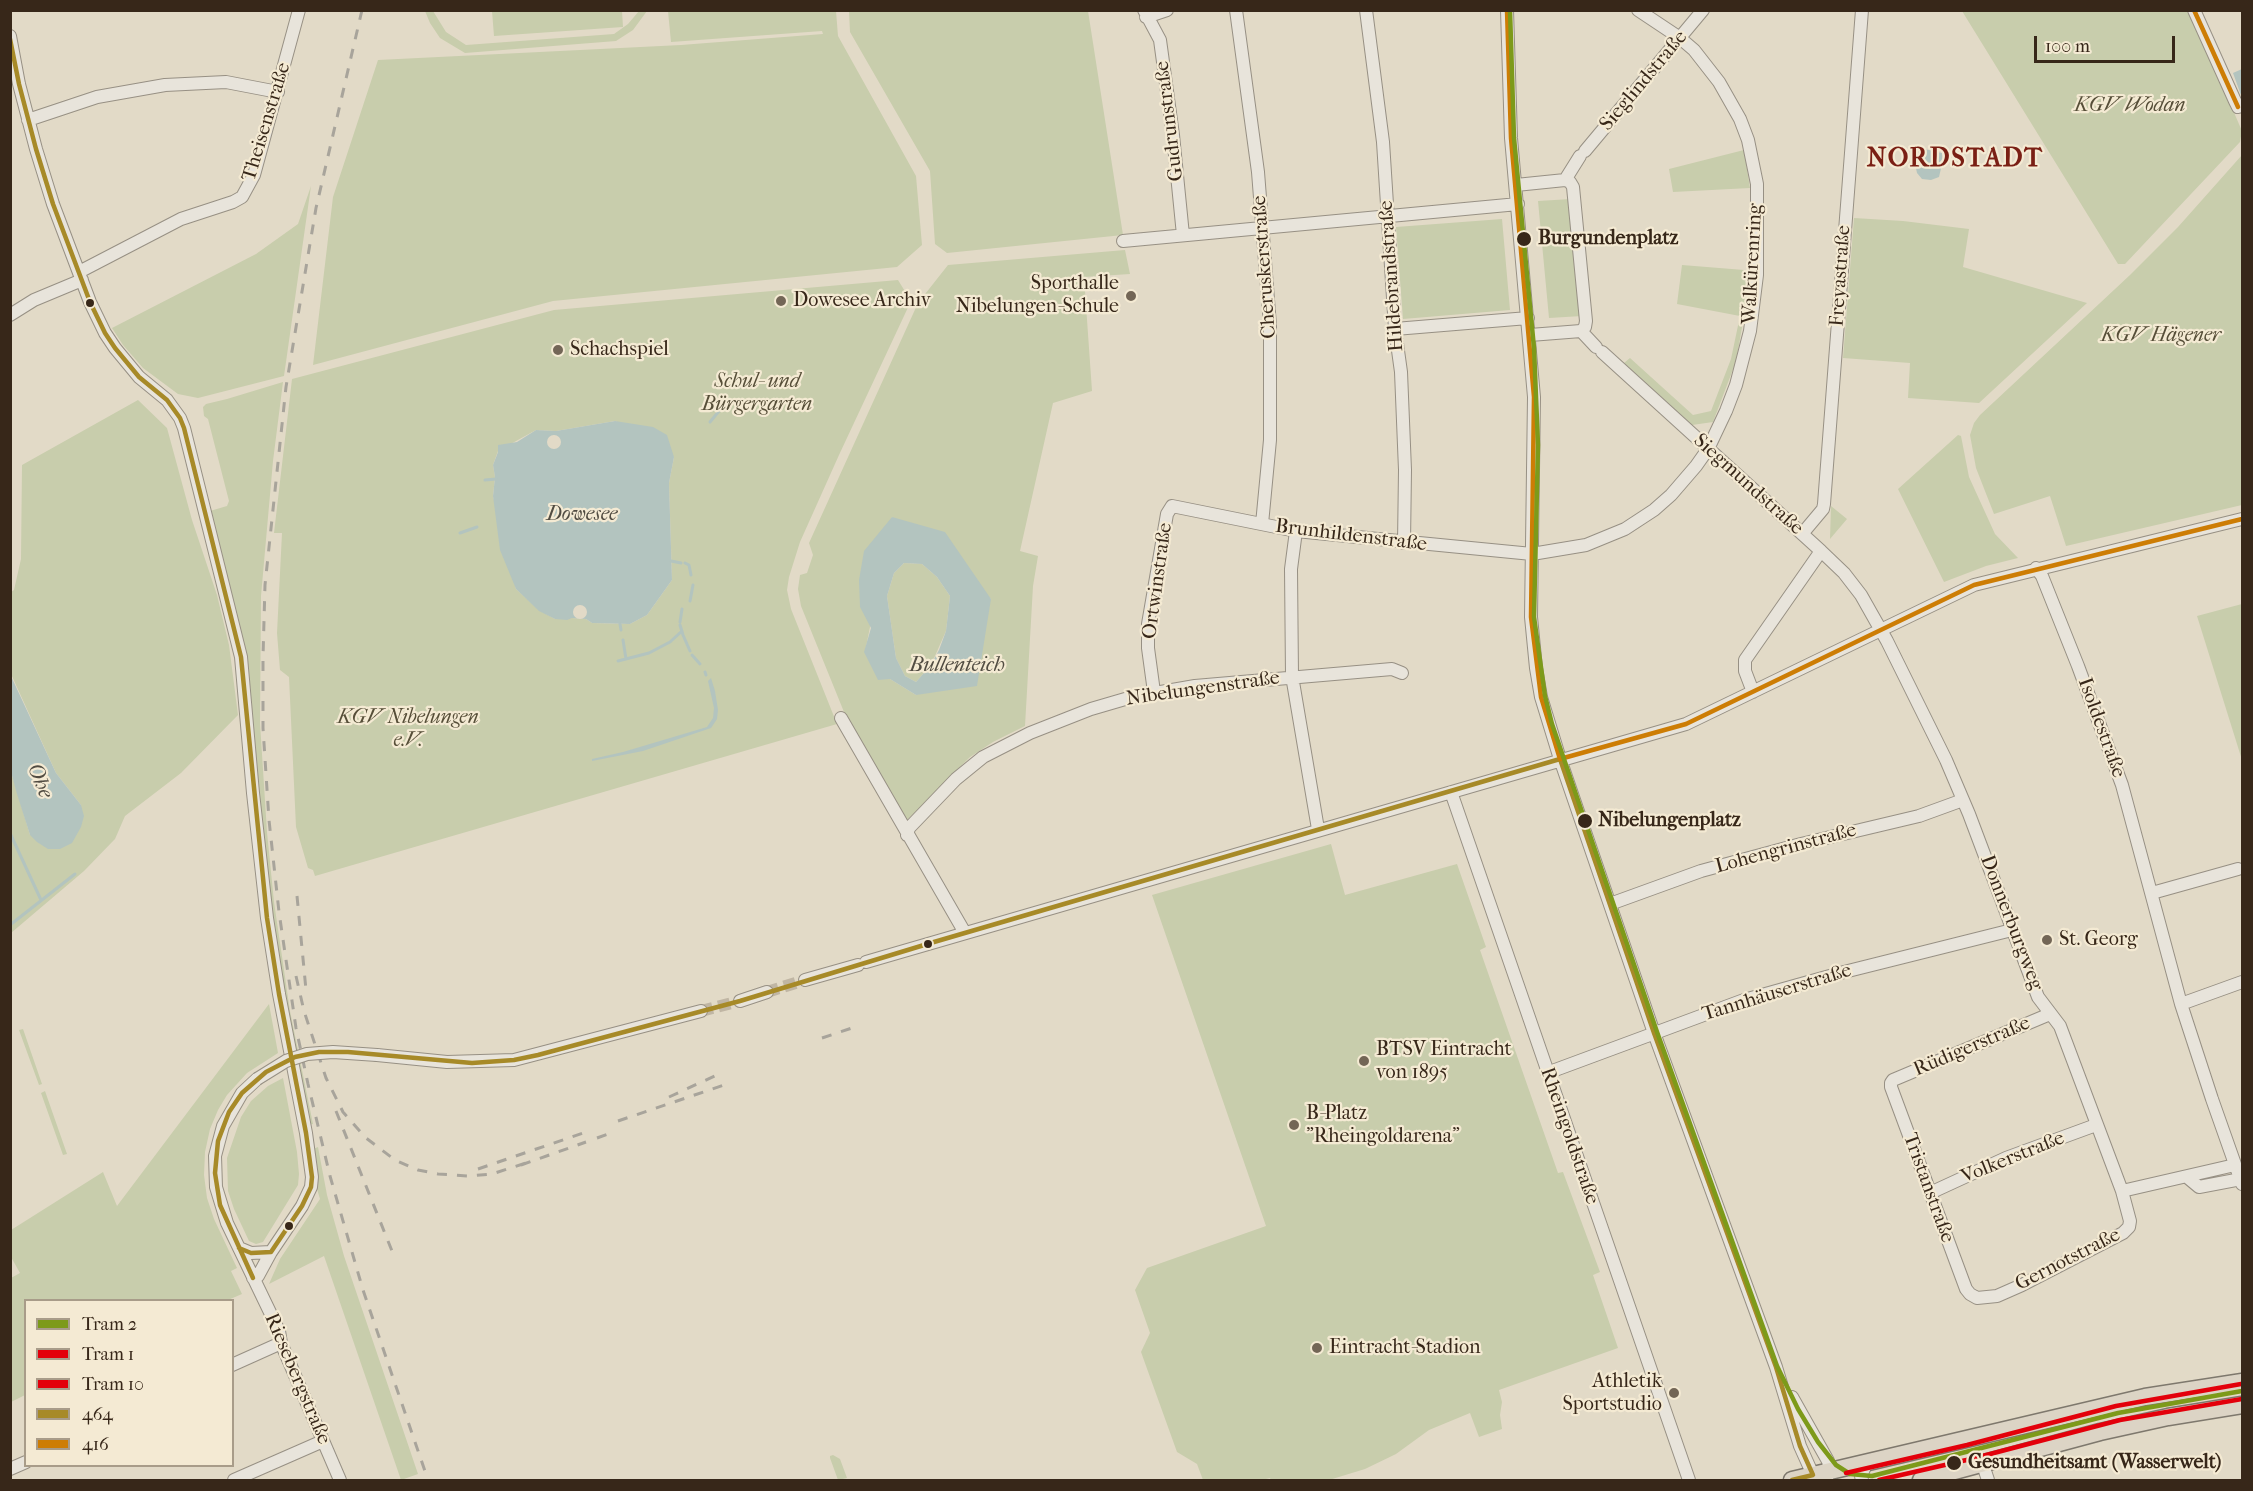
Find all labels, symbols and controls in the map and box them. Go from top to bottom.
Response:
scale bar [2037,24,2178,62]
street label: Sieglindstraße [1595,26,1693,136]
text: 100 m [2045,36,2090,57]
street label: Theisenstraße [238,60,296,184]
street label: Gudrunstraße [1151,60,1189,182]
park label: KGV Wodan [2075,94,2185,118]
district label: NORDSTADT [1867,144,2043,176]
street label: Cheruskerstraße [1248,195,1282,339]
street label: Hildebrandstraße [1375,200,1409,352]
street label: Walkürenring [1738,203,1768,325]
street label: Freyastraße [1825,225,1857,327]
place label: Burgundenplatz [1538,227,1678,251]
marker: Burgundenplatz [1515,230,1533,248]
place label: Sporthalle Nibelungen-Schule [956,272,1119,319]
place label: Dowesee Archiv [793,289,931,313]
marker: Sporthalle Nibelungen-Schule [1124,289,1138,303]
marker: Dowesee Archiv [774,294,788,308]
unlabelled marker [84,297,96,309]
park label: KGV Hägener [2101,324,2221,348]
place label: Schachspiel [570,338,669,362]
marker: Schachspiel [551,343,565,357]
park label: Schul- und Bürgergarten [702,370,812,417]
street label: Siegmundstraße [1688,429,1808,541]
water label: Dowesee [546,502,618,528]
street label: Brunhildenstraße [1274,515,1428,557]
street label: Ortwinstraße [1138,521,1178,641]
water label: Bullenteich [909,653,1005,679]
street label: Nibelungenstraße [1125,666,1281,712]
street label: Isoldestraße [2072,675,2130,781]
park label: KGV Nibelungen e.V. [337,706,479,753]
water label: Ohe [21,760,57,802]
place label: Nibelungenplatz [1598,809,1741,833]
marker: Nibelungenplatz [1576,812,1594,830]
street label: Lohengrinstraße [1713,819,1859,879]
street label: Donnerburgweg [1974,852,2048,994]
place label: St. Georg [2059,928,2138,952]
marker: St. Georg [2040,933,2054,947]
unlabelled marker [922,938,934,950]
street label: Tannhäuserstraße [1699,959,1855,1027]
street label: Rüdigerstraße [1910,1012,2034,1082]
place label: BTSV Eintracht von 1895 [1376,1038,1512,1085]
marker: BTSV Eintracht von 1895 [1357,1054,1371,1068]
street label: Rheingoldstraße [1534,1064,1604,1208]
place label: B-Platz "Rheingoldarena" [1306,1102,1460,1149]
marker: B-Platz "Rheingoldarena" [1287,1118,1301,1132]
street label: Volkerstraße [1958,1126,2068,1190]
street label: Tristanstraße [1897,1130,1959,1246]
unlabelled marker [283,1220,295,1232]
street label: Gernotstraße [2012,1223,2124,1297]
legend [24,1299,234,1467]
street label: Riesebergstraße [259,1310,335,1448]
text: Tram 2 [82,1314,137,1335]
place label: Eintracht-Stadion [1329,1336,1481,1360]
marker: Eintracht-Stadion [1310,1341,1324,1355]
text: Tram 1 [82,1344,134,1365]
place label: Athletik Sportstudio [1563,1370,1662,1417]
text: Tram 10 [82,1374,144,1395]
marker: Athletik Sportstudio [1667,1386,1681,1400]
text: 464 [82,1404,113,1425]
text: 416 [82,1434,109,1455]
place label: Gesundheitsamt (Wasserwelt) [1968,1451,2221,1475]
marker: Gesundheitsamt (Wasserwelt) [1945,1454,1963,1472]

